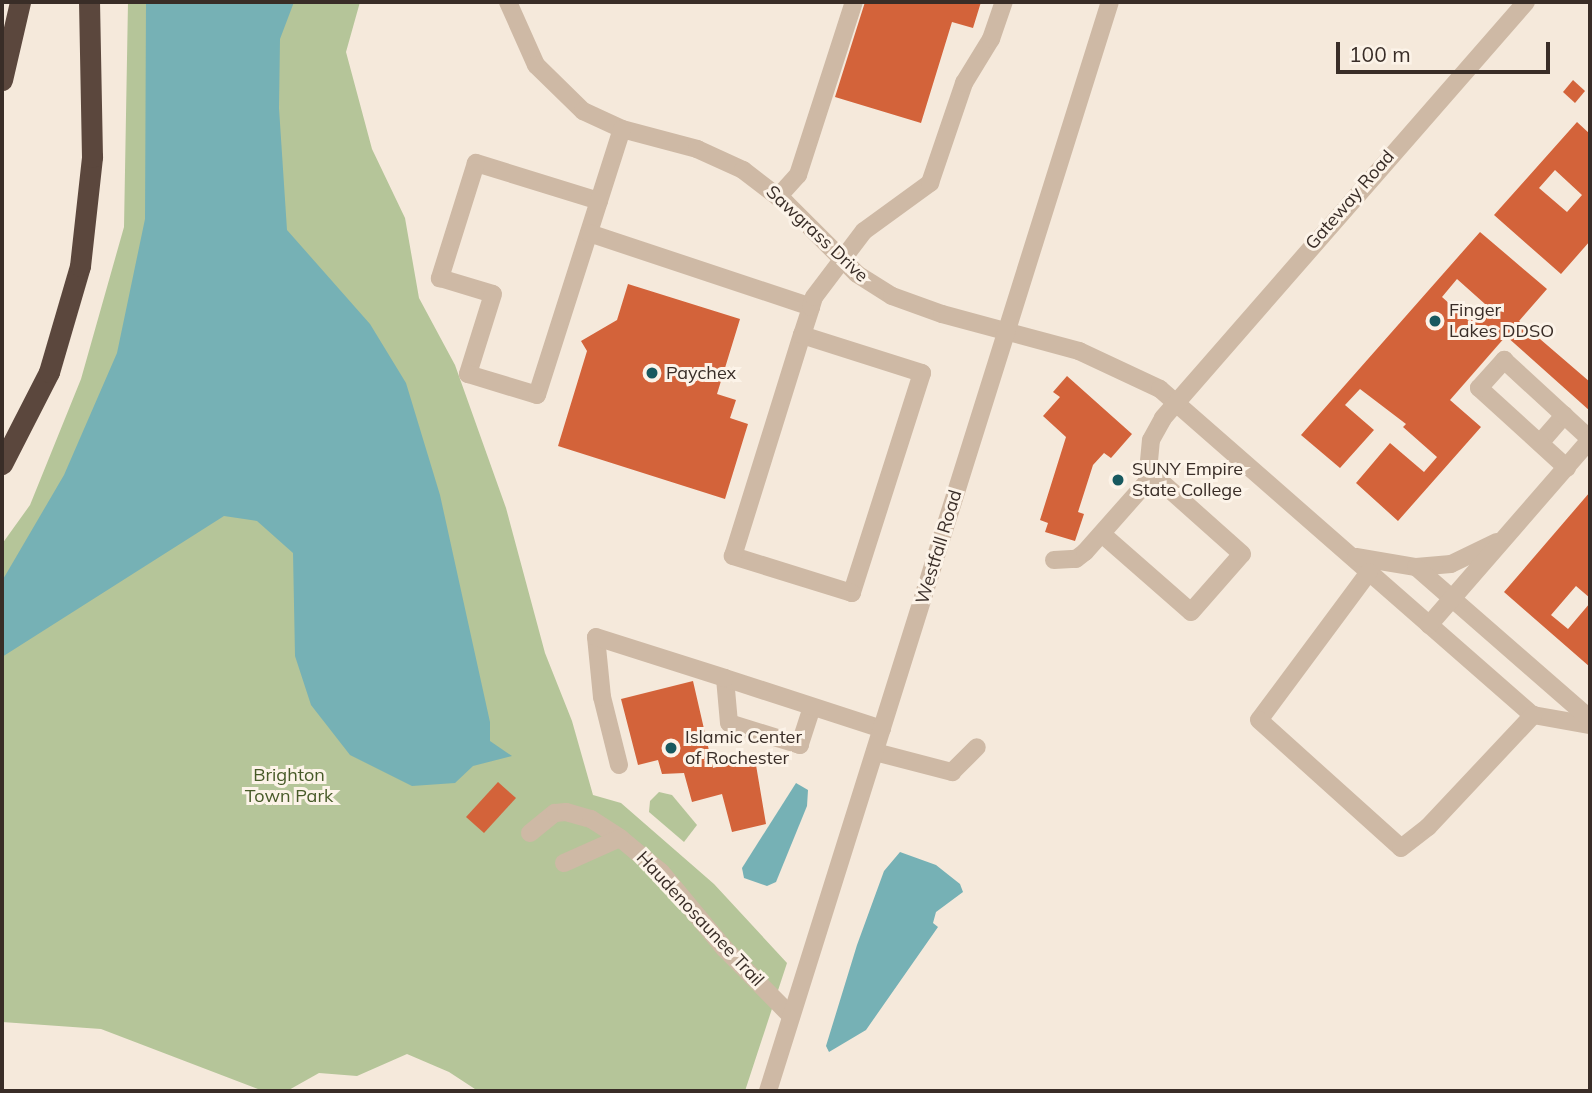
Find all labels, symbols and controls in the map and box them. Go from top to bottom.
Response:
scale bar [1340,28,1554,72]
text: 100 m [1349,41,1411,67]
street label: Gateway Road [1301,146,1399,254]
street label: Sawgrass Drive [762,181,872,287]
place label: Finger Lakes DDSO [1449,300,1554,342]
marker: Finger Lakes DDSO [1427,313,1443,329]
place label: Paychex [666,362,736,384]
marker: Paychex [644,365,660,381]
place label: SUNY Empire State College [1132,459,1243,502]
marker: SUNY Empire State College [1110,472,1126,488]
street label: Westfall Road [911,487,967,607]
place label: Islamic Center of Rochester [685,727,802,770]
marker: Islamic Center of Rochester [663,740,679,756]
park label: Brighton Town Park [245,765,333,808]
street label: Haudenosaunee Trail [632,847,768,991]

